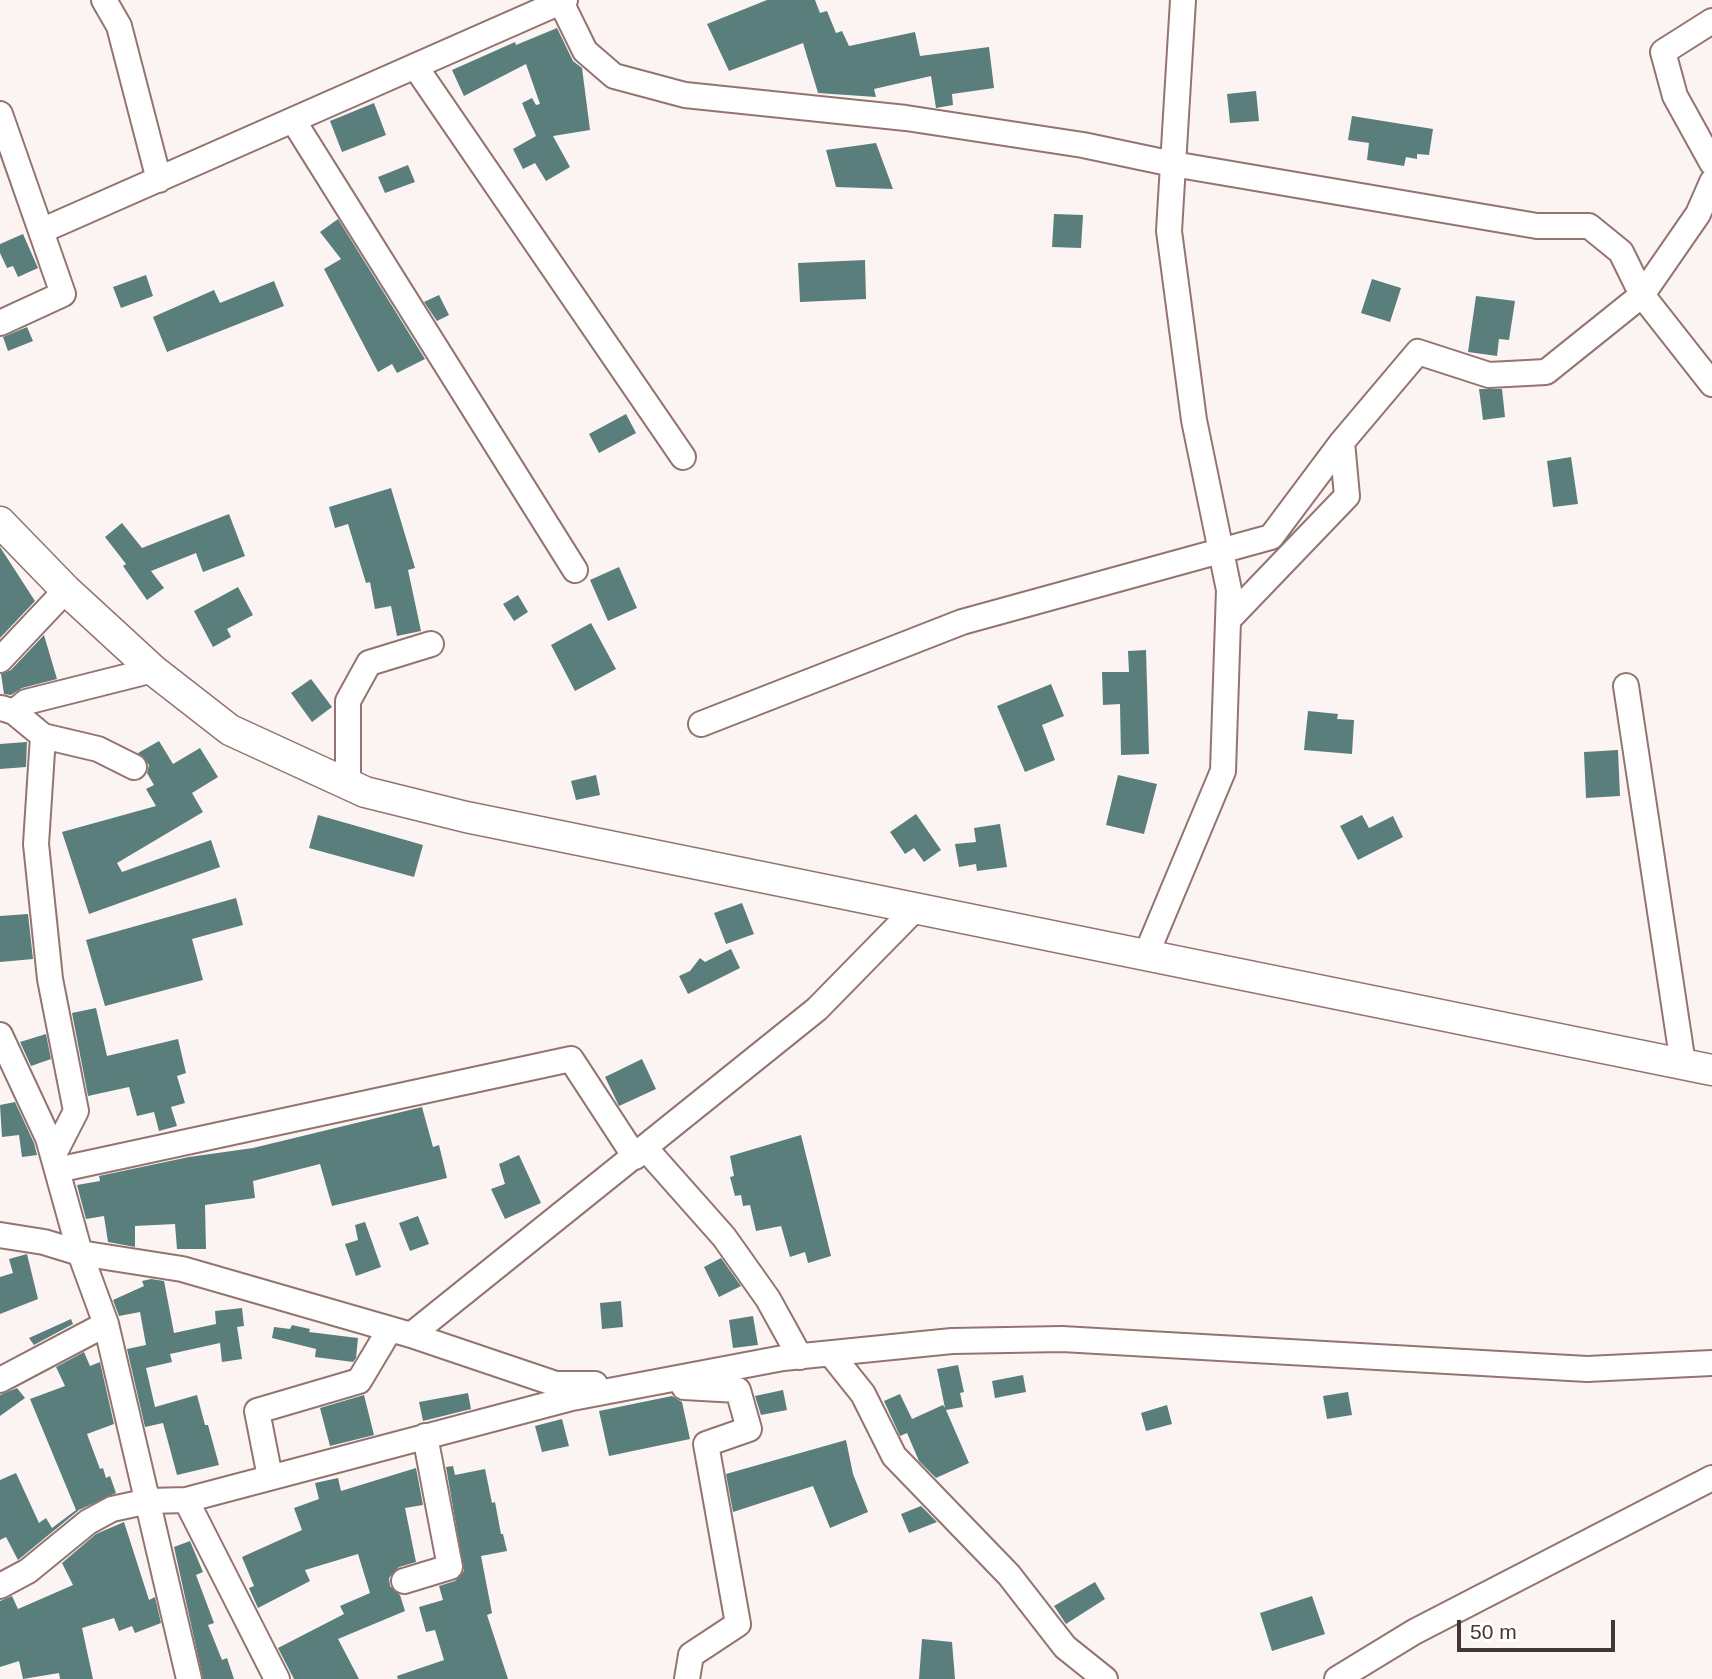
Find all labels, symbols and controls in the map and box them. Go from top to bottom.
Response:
scale bar [1460,1606,1618,1650]
text: 50 m [1470,1620,1517,1643]

